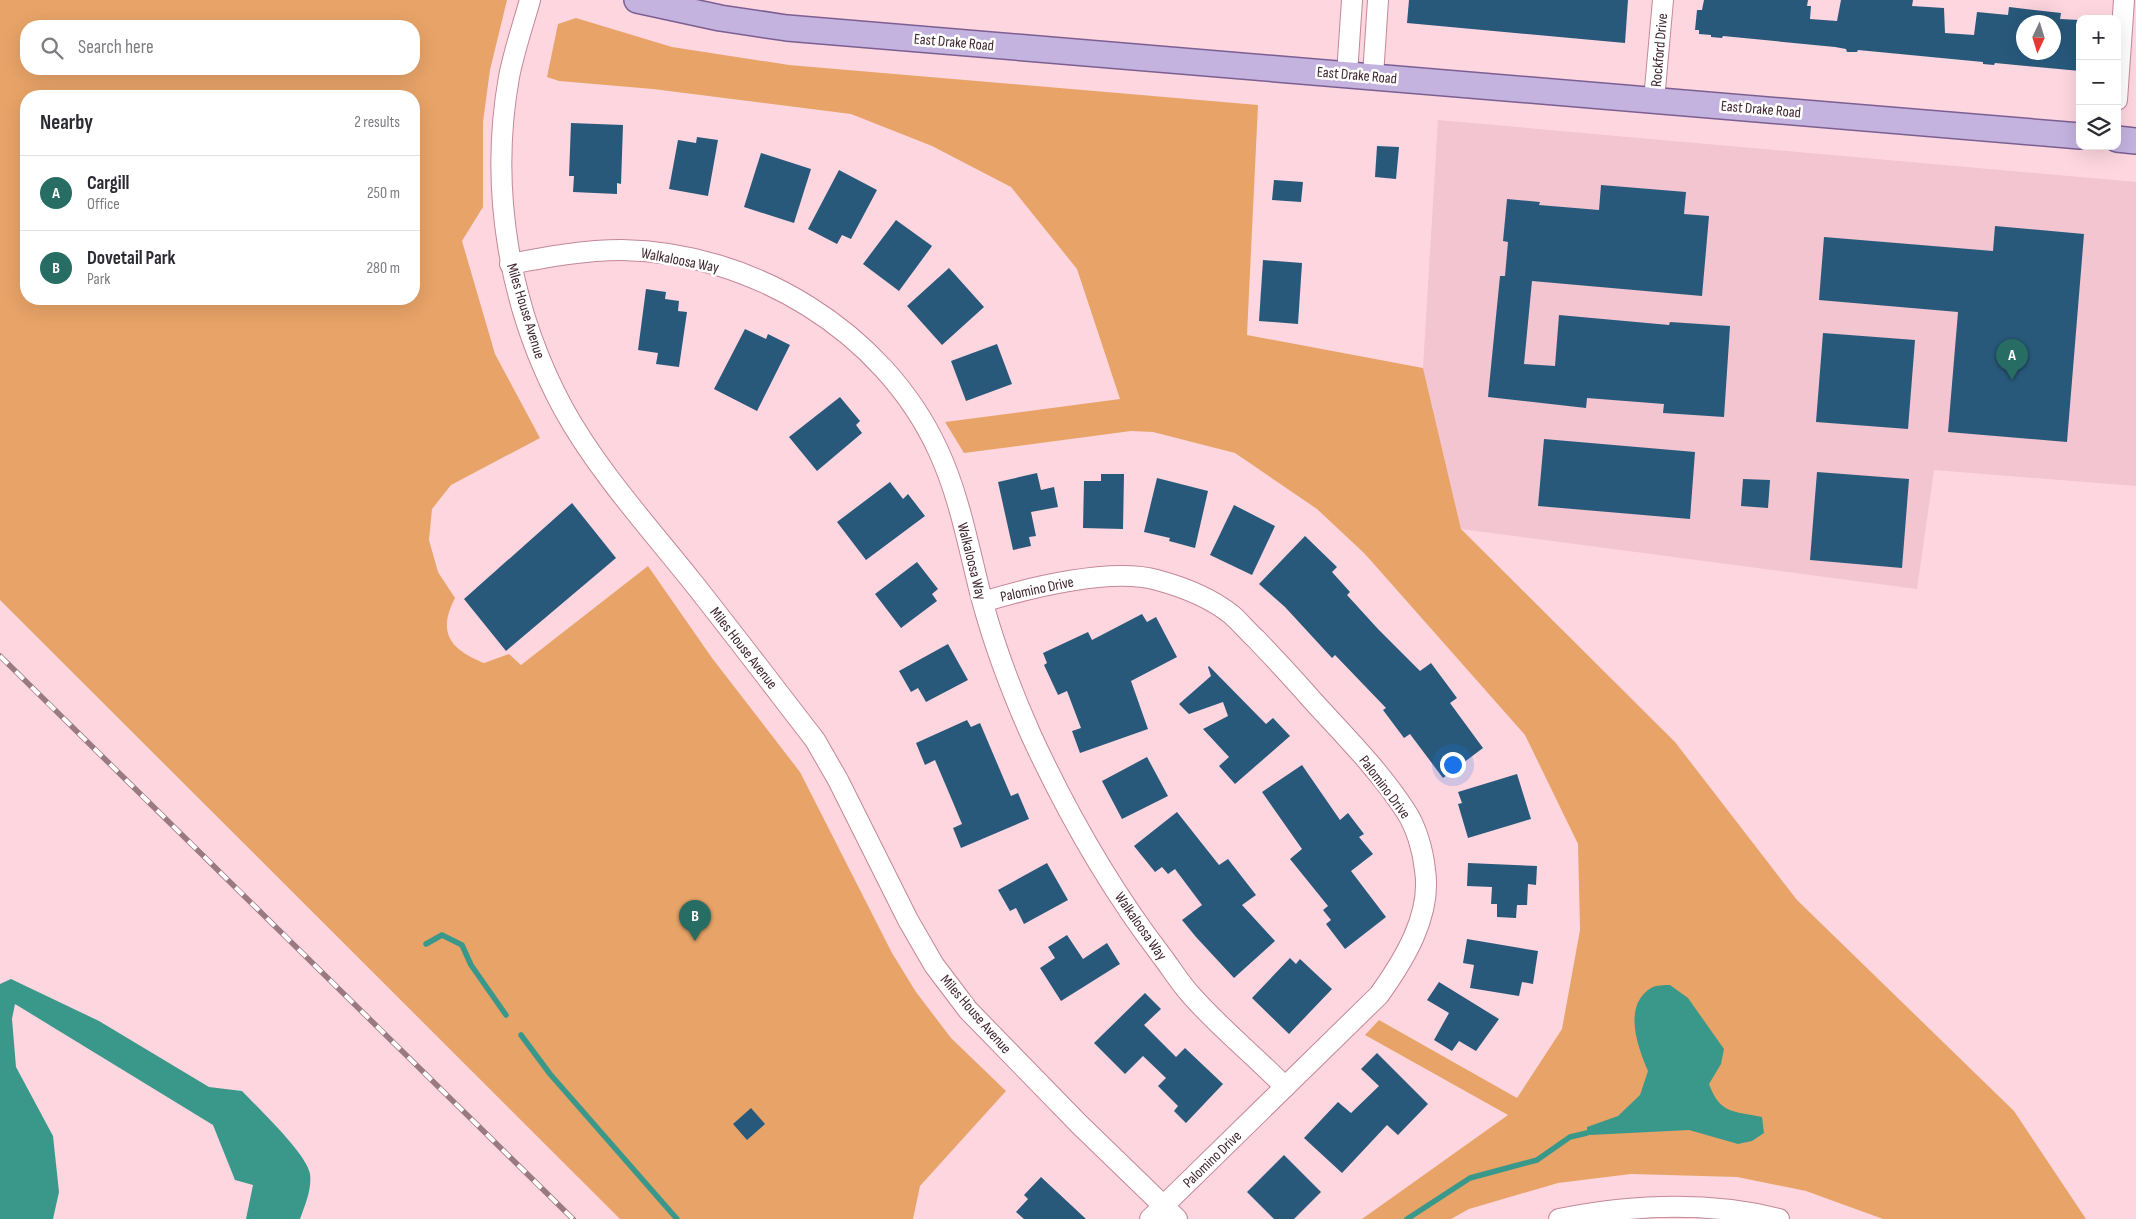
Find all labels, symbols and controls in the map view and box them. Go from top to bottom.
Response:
street label: Rockford Drive [1647,12,1672,88]
north arrow [2016,15,2061,60]
map controls [2076,15,2121,150]
button: + [2076,15,2121,60]
search box [20,20,420,75]
street label: East Drake Road [913,30,995,55]
icon: search [38,34,66,62]
text: Search here [78,36,154,59]
button: − [2076,60,2121,105]
street label: East Drake Road [1316,63,1398,88]
street label: East Drake Road [1720,97,1802,122]
button: layers [2076,105,2121,150]
text: Nearby [40,110,93,135]
text: 2 results [354,113,400,132]
text: Cargill [87,172,129,195]
text: A [52,184,60,203]
text: 250 m [367,184,400,203]
text: Office [87,195,120,214]
street label: Walkaloosa Way [639,244,721,277]
text: Dovetail Park [87,247,176,270]
text: B [52,259,60,278]
text: 280 m [366,259,400,278]
street label: Miles House Avenue [502,261,549,361]
text: Park [87,270,110,289]
pin: A [1996,339,2028,380]
street label: Walkaloosa Way [953,521,990,602]
street label: Palomino Drive [999,572,1076,607]
street label: Miles House Avenue [706,603,782,693]
street label: Palomino Drive [1355,752,1415,823]
your location [1440,752,1466,778]
street label: Walkaloosa Way [1110,888,1171,964]
pin: B [679,900,711,941]
street label: Miles House Avenue [936,971,1015,1058]
street label: Palomino Drive [1179,1127,1246,1192]

